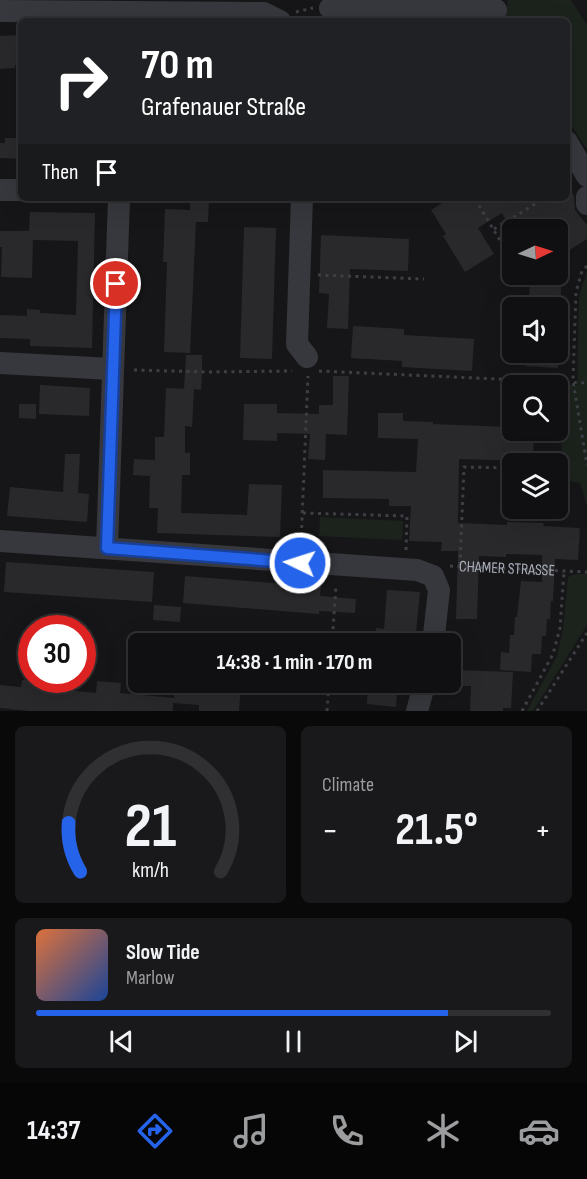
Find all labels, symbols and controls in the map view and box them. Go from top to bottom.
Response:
text: 70 m [141,40,214,91]
icon: right [42,42,120,120]
text: Grafenauer Straße [141,91,306,123]
icon: arrive [90,156,123,189]
text: Then [42,159,78,186]
north arrow [502,219,568,285]
map controls [502,219,568,519]
pin [90,258,141,309]
icon: arrive [99,267,132,300]
button: sound [502,297,568,363]
button: search [502,375,568,441]
button: layers [502,453,568,519]
position arrow [268,531,332,595]
street label: CHAMER STRASSE [458,557,555,580]
speed limit sign: 30 [18,615,96,693]
text: 14:38 · 1 min · 170 m [217,649,372,676]
text: Climate [322,773,374,797]
text: 21 [125,790,176,865]
text: 21.5° [395,803,478,858]
text: − [322,811,338,851]
text: + [535,811,551,851]
text: km/h [132,858,169,883]
text: Slow Tide [126,939,200,966]
text: Marlow [126,966,174,990]
icon: previous [105,1025,138,1058]
icon: pause [277,1025,310,1058]
icon: next [449,1025,482,1058]
icon: directions [134,1110,176,1152]
icon: music [230,1110,272,1152]
icon: phone [326,1110,368,1152]
icon: climate [422,1110,464,1152]
icon: car [518,1110,560,1152]
text: 14:37 [27,1115,80,1147]

